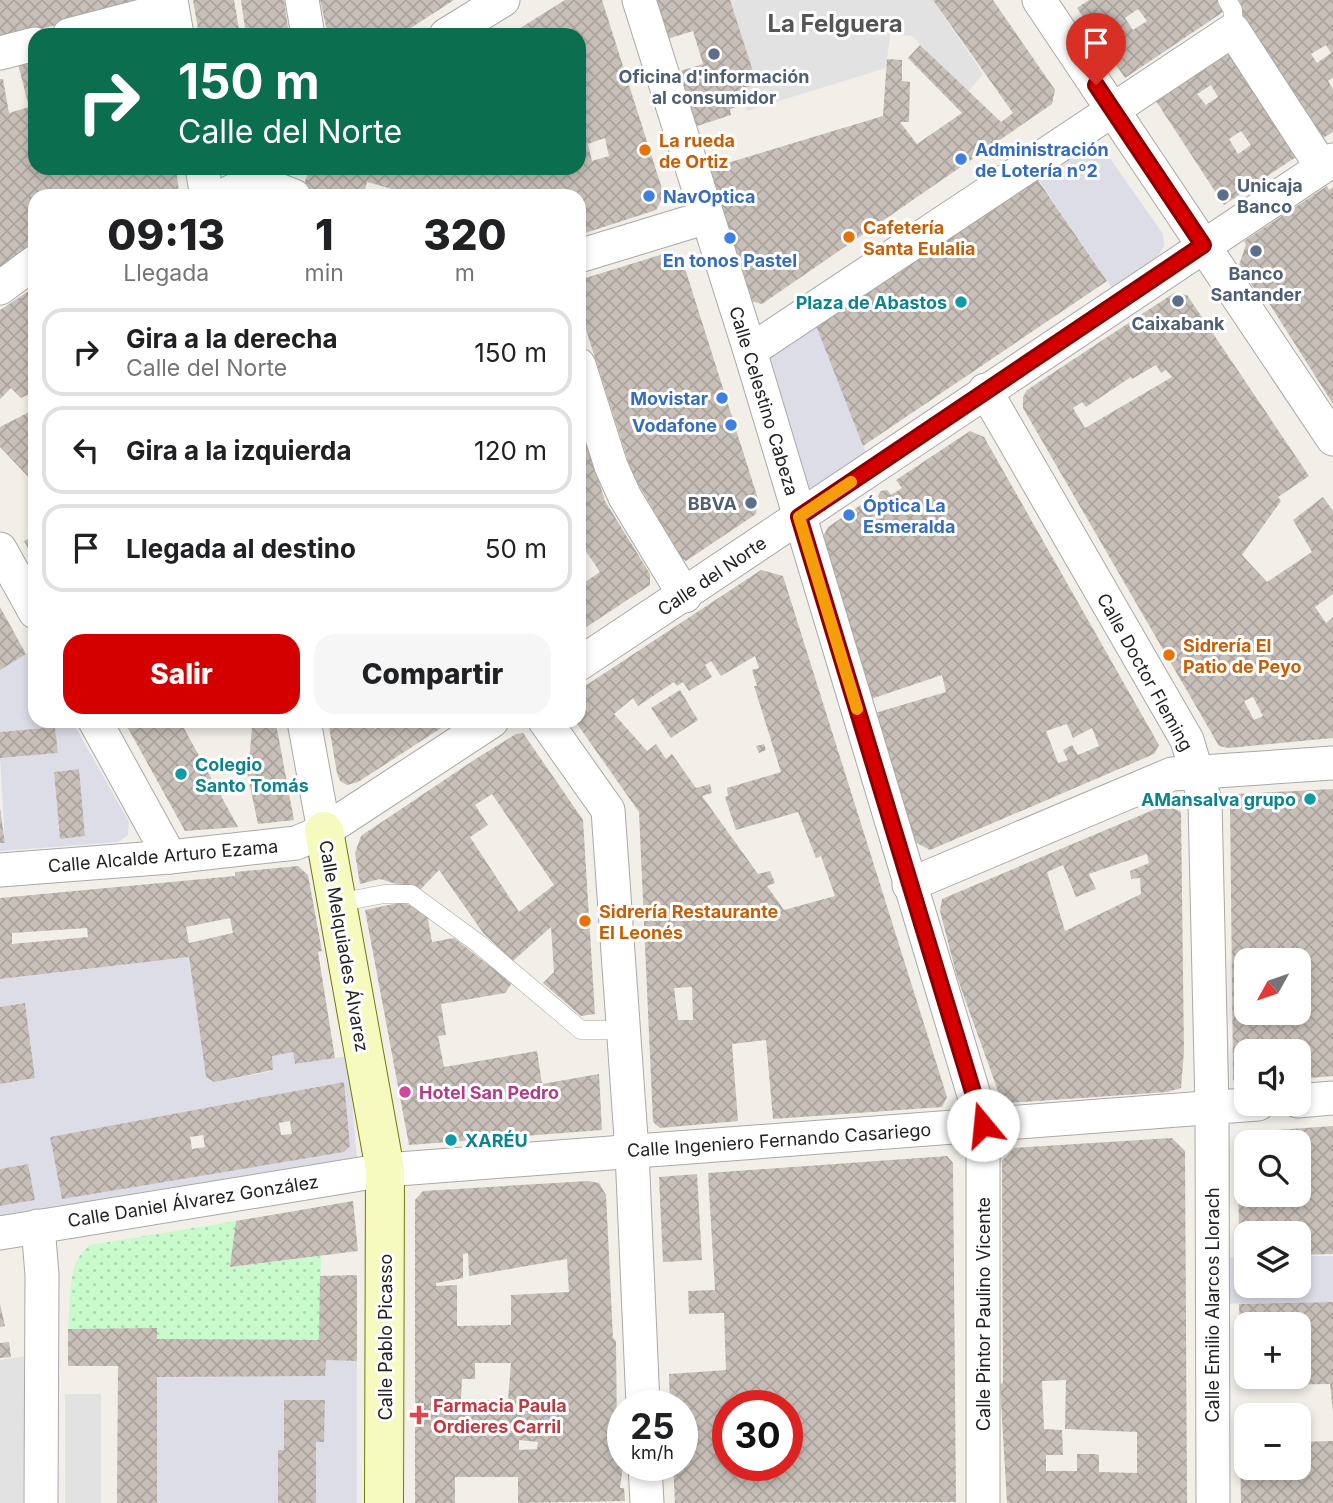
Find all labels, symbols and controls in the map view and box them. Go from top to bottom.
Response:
district label: La Felguera [767,9,903,38]
pin [1066,13,1126,85]
icon: arrive [1077,24,1115,62]
marker: Oficina d'información al consumidor [706,46,722,62]
text: 150 m [178,52,320,111]
icon: right [63,56,154,147]
place label: Oficina d'información al consumidor [619,66,809,108]
text: Calle del Norte [178,112,402,151]
place label: La rueda de Ortiz [659,130,735,172]
place label: Administración de Lotería nº2 [975,139,1109,181]
marker: La rueda de Ortiz [637,142,653,158]
marker: Administración de Lotería nº2 [953,151,969,167]
place label: Unicaja Banco [1237,175,1303,217]
place label: NavOptica [663,186,756,207]
marker: Unicaja Banco [1215,187,1231,203]
marker: NavOptica [641,188,657,204]
text: 09:13 [107,209,225,260]
text: 1 [315,209,333,260]
text: 320 [423,209,507,260]
place label: Cafetería Santa Eulalia [863,217,976,259]
marker: Cafetería Santa Eulalia [841,229,857,245]
marker: En tonos Pastel [722,230,738,246]
marker: Banco Santander [1248,243,1264,259]
place label: En tonos Pastel [663,250,797,271]
text: Llegada [123,259,209,287]
text: min [305,259,344,287]
text: m [455,259,475,287]
place label: Banco Santander [1210,263,1302,305]
place label: Plaza de Abastos [796,292,947,313]
marker: Caixabank [1170,293,1186,309]
marker: Plaza de Abastos [953,294,969,310]
street label: Calle Celestino Cabeza [725,304,803,498]
place label: Caixabank [1131,313,1225,334]
text: Gira a la derecha [126,323,338,354]
icon: right [67,333,105,371]
text: 150 m [474,337,547,368]
text: Calle del Norte [126,354,287,382]
place label: Movistar [630,388,708,409]
marker: Movistar [714,390,730,406]
place label: Vodafone [632,415,717,436]
marker: Vodafone [723,417,739,433]
icon: left [67,431,105,469]
text: Gira a la izquierda [126,435,352,466]
text: 120 m [474,435,547,466]
place label: BBVA [688,493,737,514]
marker: BBVA [743,495,759,511]
place label: Óptica La Esmeralda [863,495,955,537]
marker: Óptica La Esmeralda [841,507,857,523]
icon: arrive [67,529,105,567]
street label: Calle del Norte [654,532,770,620]
text: Llegada al destino [126,533,356,564]
text: 50 m [485,533,547,564]
street label: Calle Doctor Fleming [1093,589,1197,755]
button: Salir [63,634,300,714]
button: Compartir [314,634,551,714]
place label: Sidrería El Patio de Peyo [1183,635,1301,677]
marker: Sidrería El Patio de Peyo [1161,647,1177,663]
place label: Colegio Santo Tomás [195,754,309,796]
marker: Colegio Santo Tomás [173,766,189,782]
place label: AMansalva grupo [1141,789,1296,810]
marker: AMansalva grupo [1302,791,1318,807]
street label: Calle Alcalde Arturo Ezama [47,835,279,877]
street label: Calle Melquiades Álvarez [315,838,374,1053]
place label: Sidrería Restaurante El Leonés [599,901,779,943]
marker: Sidrería Restaurante El Leonés [577,913,593,929]
north arrow [1234,948,1311,1026]
map controls [1234,948,1311,1480]
button: sound [1234,1039,1311,1116]
place label: Hotel San Pedro [419,1082,559,1103]
marker: Hotel San Pedro [397,1084,413,1100]
position arrow [946,1088,1020,1162]
street label: Calle Ingeniero Fernando Casariego [626,1119,932,1161]
place label: XARÉU [465,1130,528,1151]
button: search [1234,1130,1311,1207]
marker: XARÉU [443,1132,459,1148]
street label: Calle Daniel Álvarez González [66,1170,320,1231]
street label: Calle Emilio Alarcos Llorach [1202,1187,1223,1423]
street label: Calle Pintor Paulino Vicente [973,1197,994,1431]
button: layers [1234,1221,1311,1298]
street label: Calle Pablo Picasso [375,1254,396,1420]
button: + [1234,1312,1311,1389]
speed limit sign: 30 [712,1390,803,1481]
place label: Farmacia Paula Ordieres Carril [433,1395,567,1437]
button: − [1234,1403,1311,1480]
text: 25 [630,1405,675,1447]
marker: Farmacia Paula Ordieres Carril [411,1407,427,1423]
text: km/h [631,1442,674,1463]

